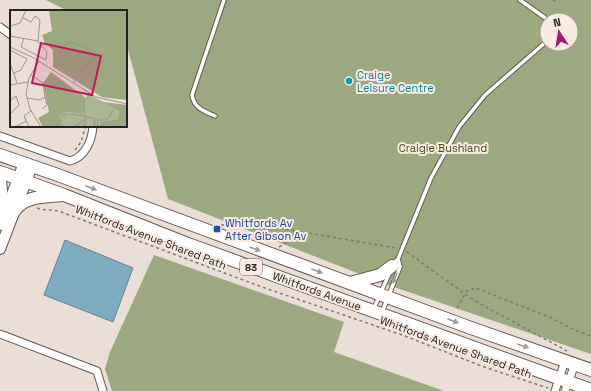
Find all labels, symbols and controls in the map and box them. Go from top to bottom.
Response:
inset map [10,10,127,127]
north arrow [539,12,579,52]
text: N [552,15,562,30]
place label: Craige Leisure Centre [357,68,434,95]
marker: Craige Leisure Centre [344,76,354,86]
park label: Craigie Bushland [399,141,487,155]
one-way arrow [86,185,98,191]
street label: Whitfords Avenue Shared Path [73,202,229,272]
place label: Whitfords Av After Gibson Av [225,216,307,243]
marker: Whitfords Av After Gibson Av [212,224,222,234]
one-way arrow [250,246,262,252]
road number: 83 [240,259,262,275]
street label: Whitfords Avenue [271,268,363,314]
one-way arrow [312,269,324,275]
one-way arrow [392,273,398,285]
street label: Whitfords Avenue Shared Path [378,313,534,381]
one-way arrow [447,319,459,325]
one-way arrow [517,344,529,350]

